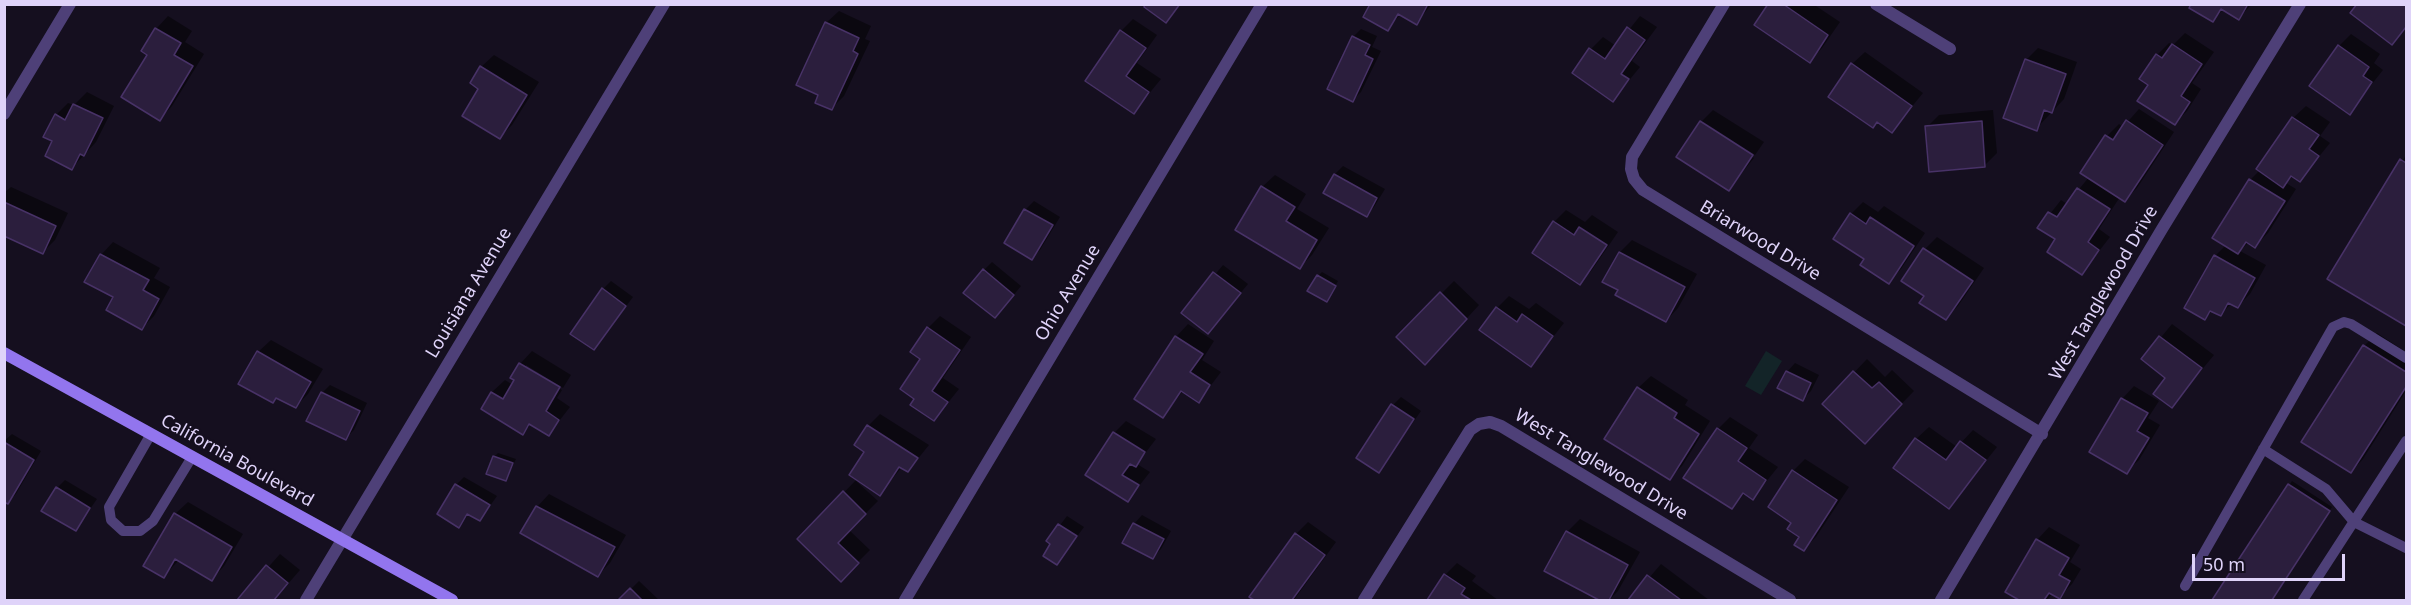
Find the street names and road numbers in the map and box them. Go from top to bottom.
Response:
street label: Briarwood Drive [1696,196,1824,286]
street label: West Tanglewood Drive [2045,202,2163,384]
street label: Louisiana Avenue [421,224,517,362]
street label: Ohio Avenue [1031,241,1105,345]
street label: West Tanglewood Drive [1511,405,1691,525]
street label: California Boulevard [157,410,317,512]

